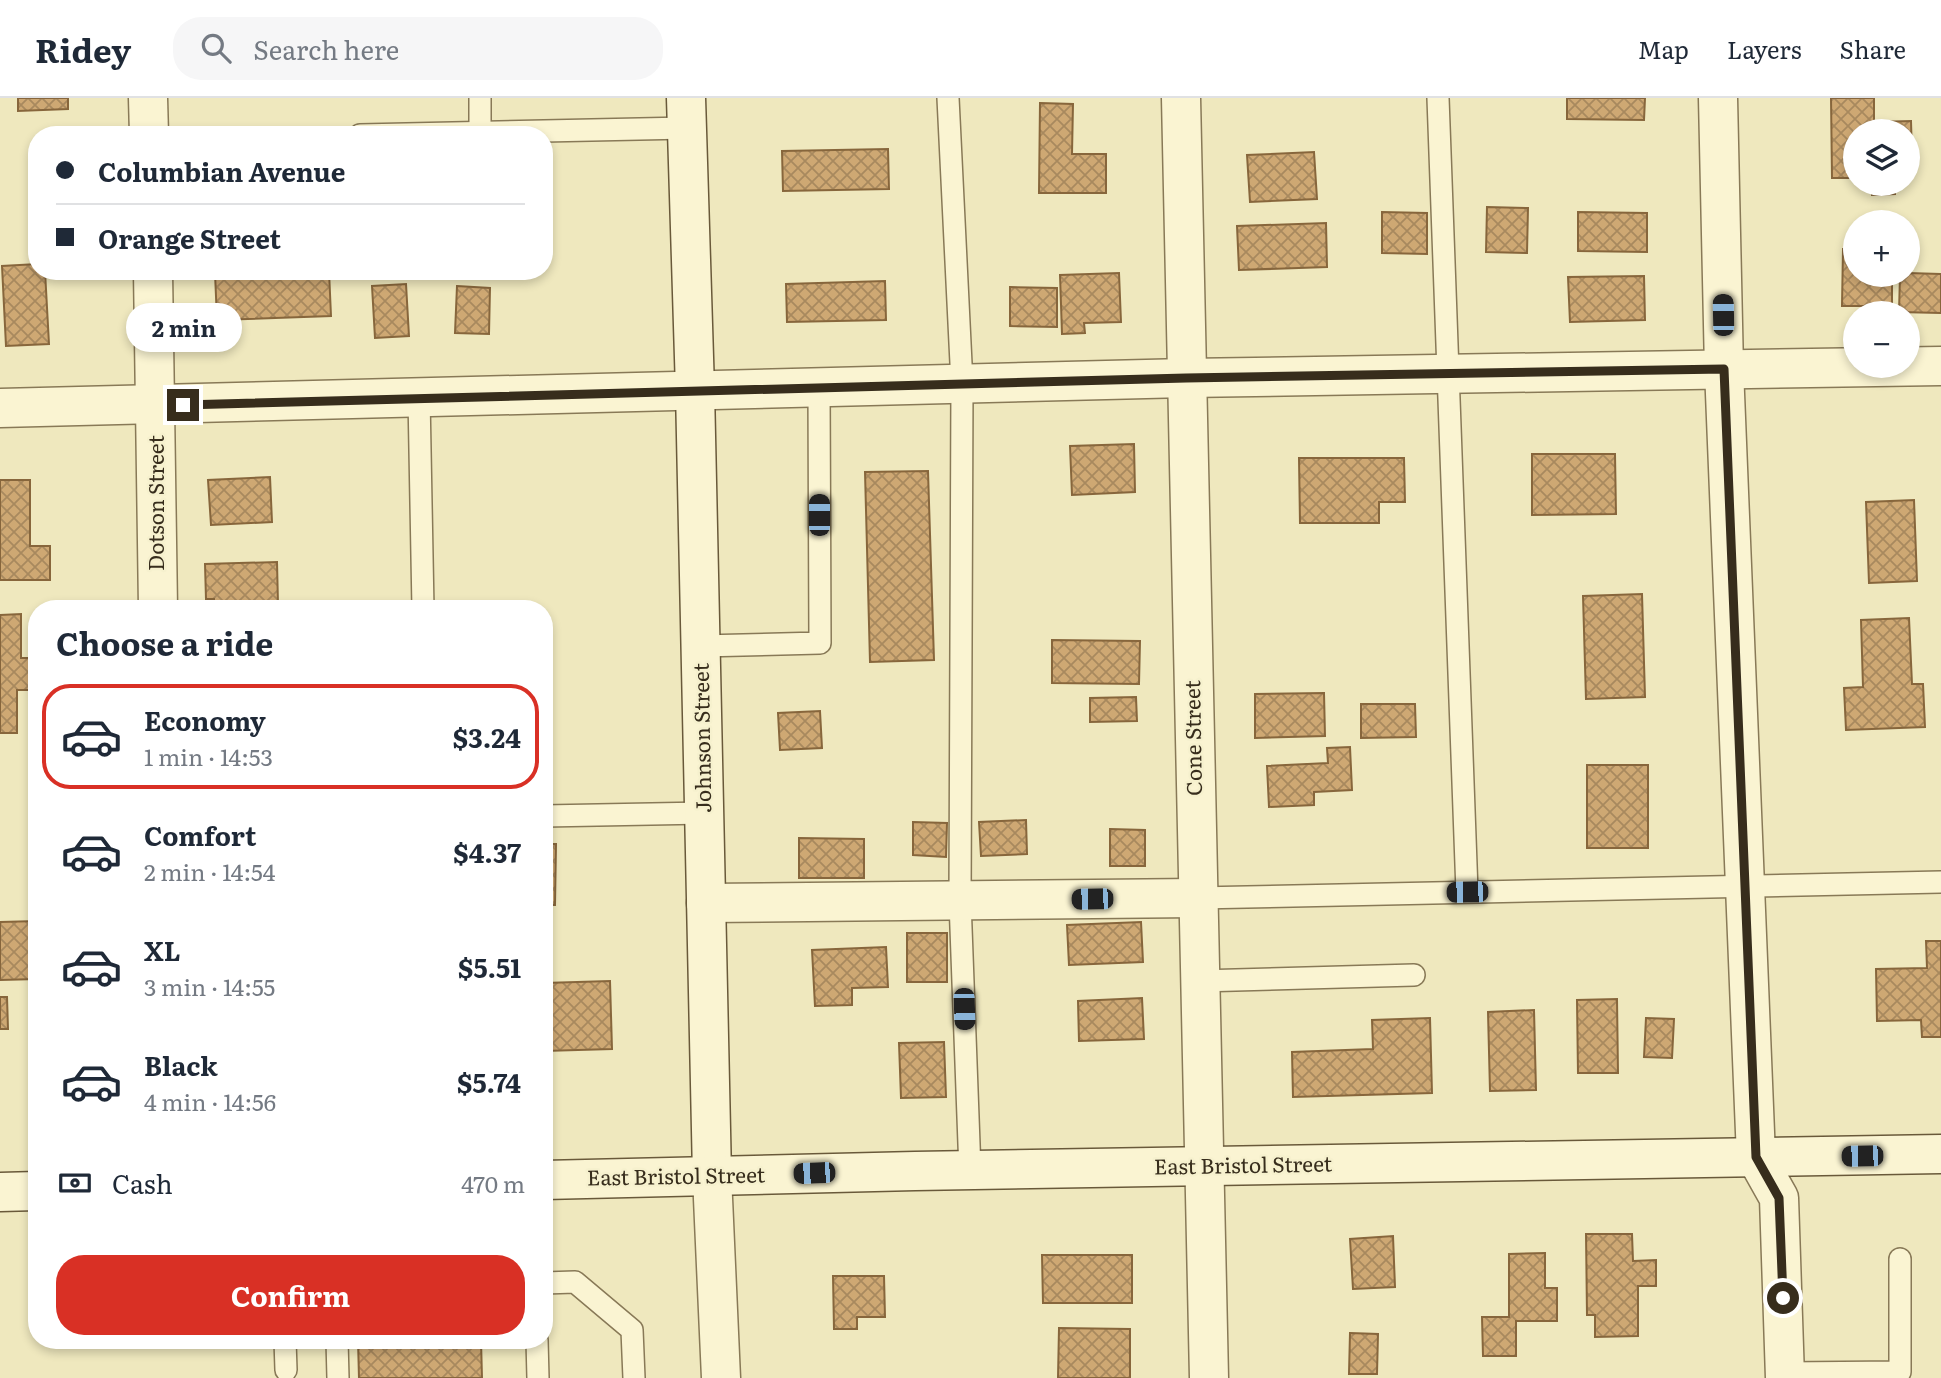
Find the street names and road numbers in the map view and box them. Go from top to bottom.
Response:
street label: Dotson Street [139,435,170,571]
street label: Johnson Street [684,662,717,813]
street label: Cone Street [1175,679,1208,796]
street label: East Bristol Street [1154,1146,1333,1181]
street label: East Bristol Street [587,1157,766,1192]

